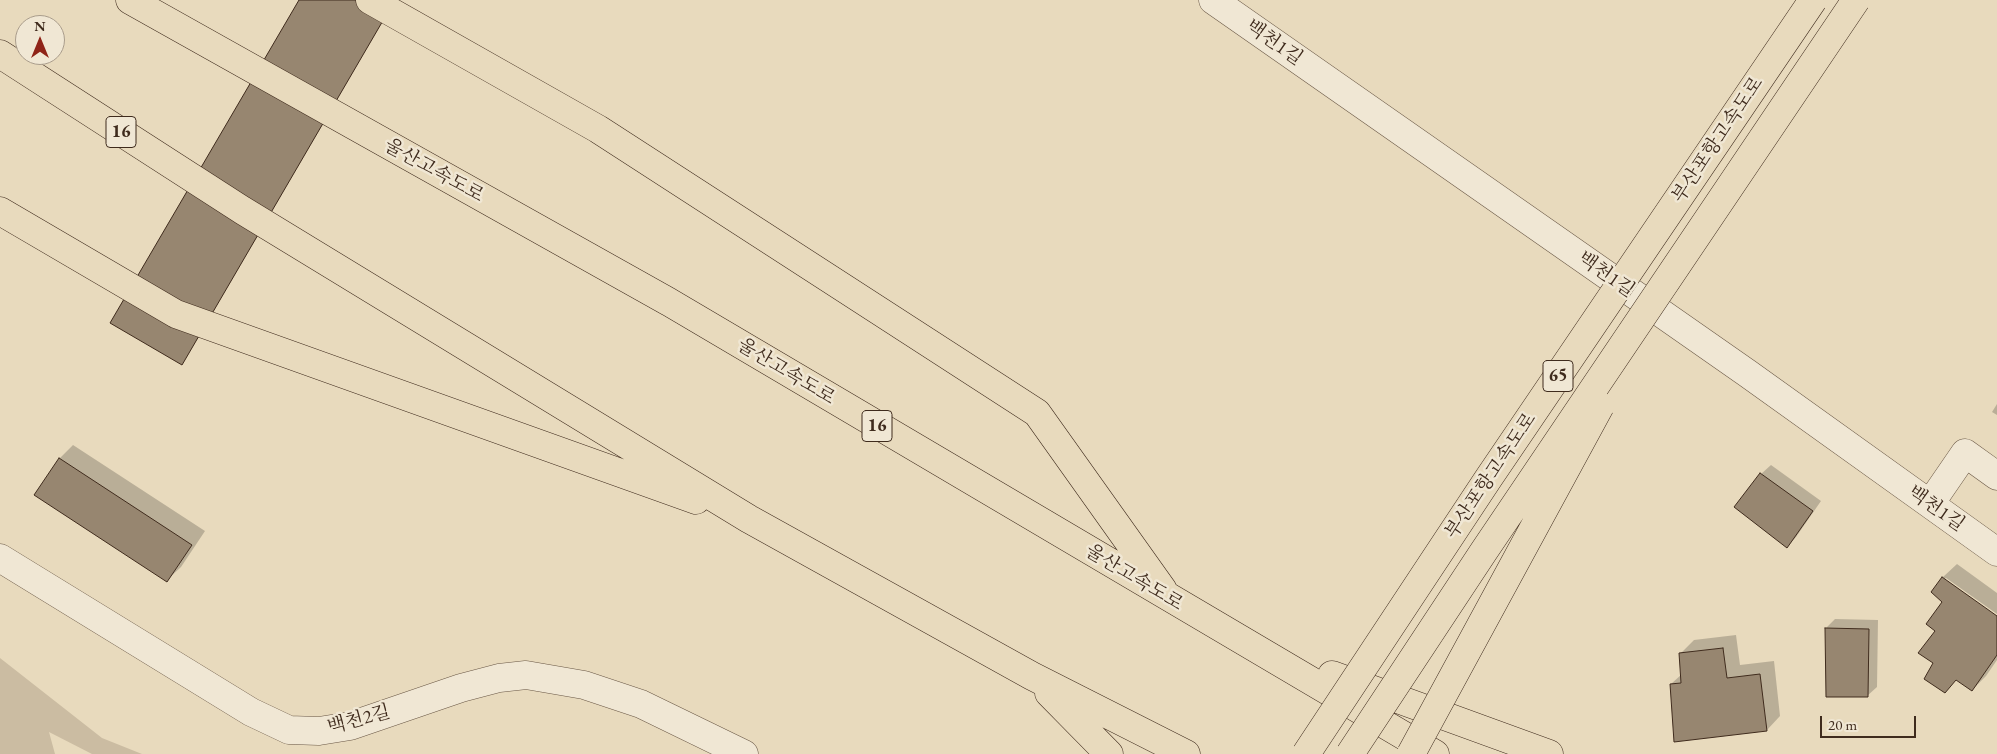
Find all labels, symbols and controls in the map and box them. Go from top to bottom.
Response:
north arrow [15,15,65,65]
street label: 백천1길 [1241,15,1307,71]
text: N [34,17,46,35]
street label: 부산포항고속도로 [1667,73,1769,207]
road number: 16 [106,116,136,148]
street label: 울산고속도로 [380,134,488,208]
street label: 백천1길 [1573,247,1639,303]
street label: 울산고속도로 [733,334,839,410]
road number: 65 [1543,361,1573,392]
street label: 부산포항고속도로 [1440,409,1542,543]
road number: 16 [862,411,892,442]
street label: 백천1길 [1903,481,1969,537]
street label: 울산고속도로 [1081,540,1187,616]
street label: 백천2길 [325,701,393,739]
scale bar [1822,706,1918,738]
text: 20 m [1828,715,1857,734]

